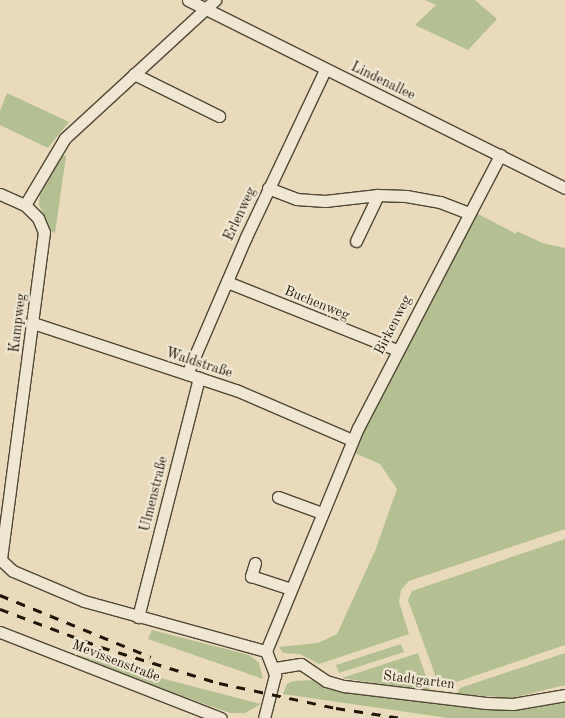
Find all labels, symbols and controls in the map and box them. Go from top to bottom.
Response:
street label: Lindenallee [348,58,418,104]
street label: Erlenweg [220,184,260,244]
street label: Buchenweg [282,282,352,324]
street label: Kampweg [6,292,30,354]
street label: Birkenweg [371,292,415,358]
street label: Waldstraße [163,344,235,382]
street label: Ulmenstraße [137,454,171,534]
street label: Mevissenstraße [70,637,162,685]
street label: Stadtgarten [382,667,456,693]

